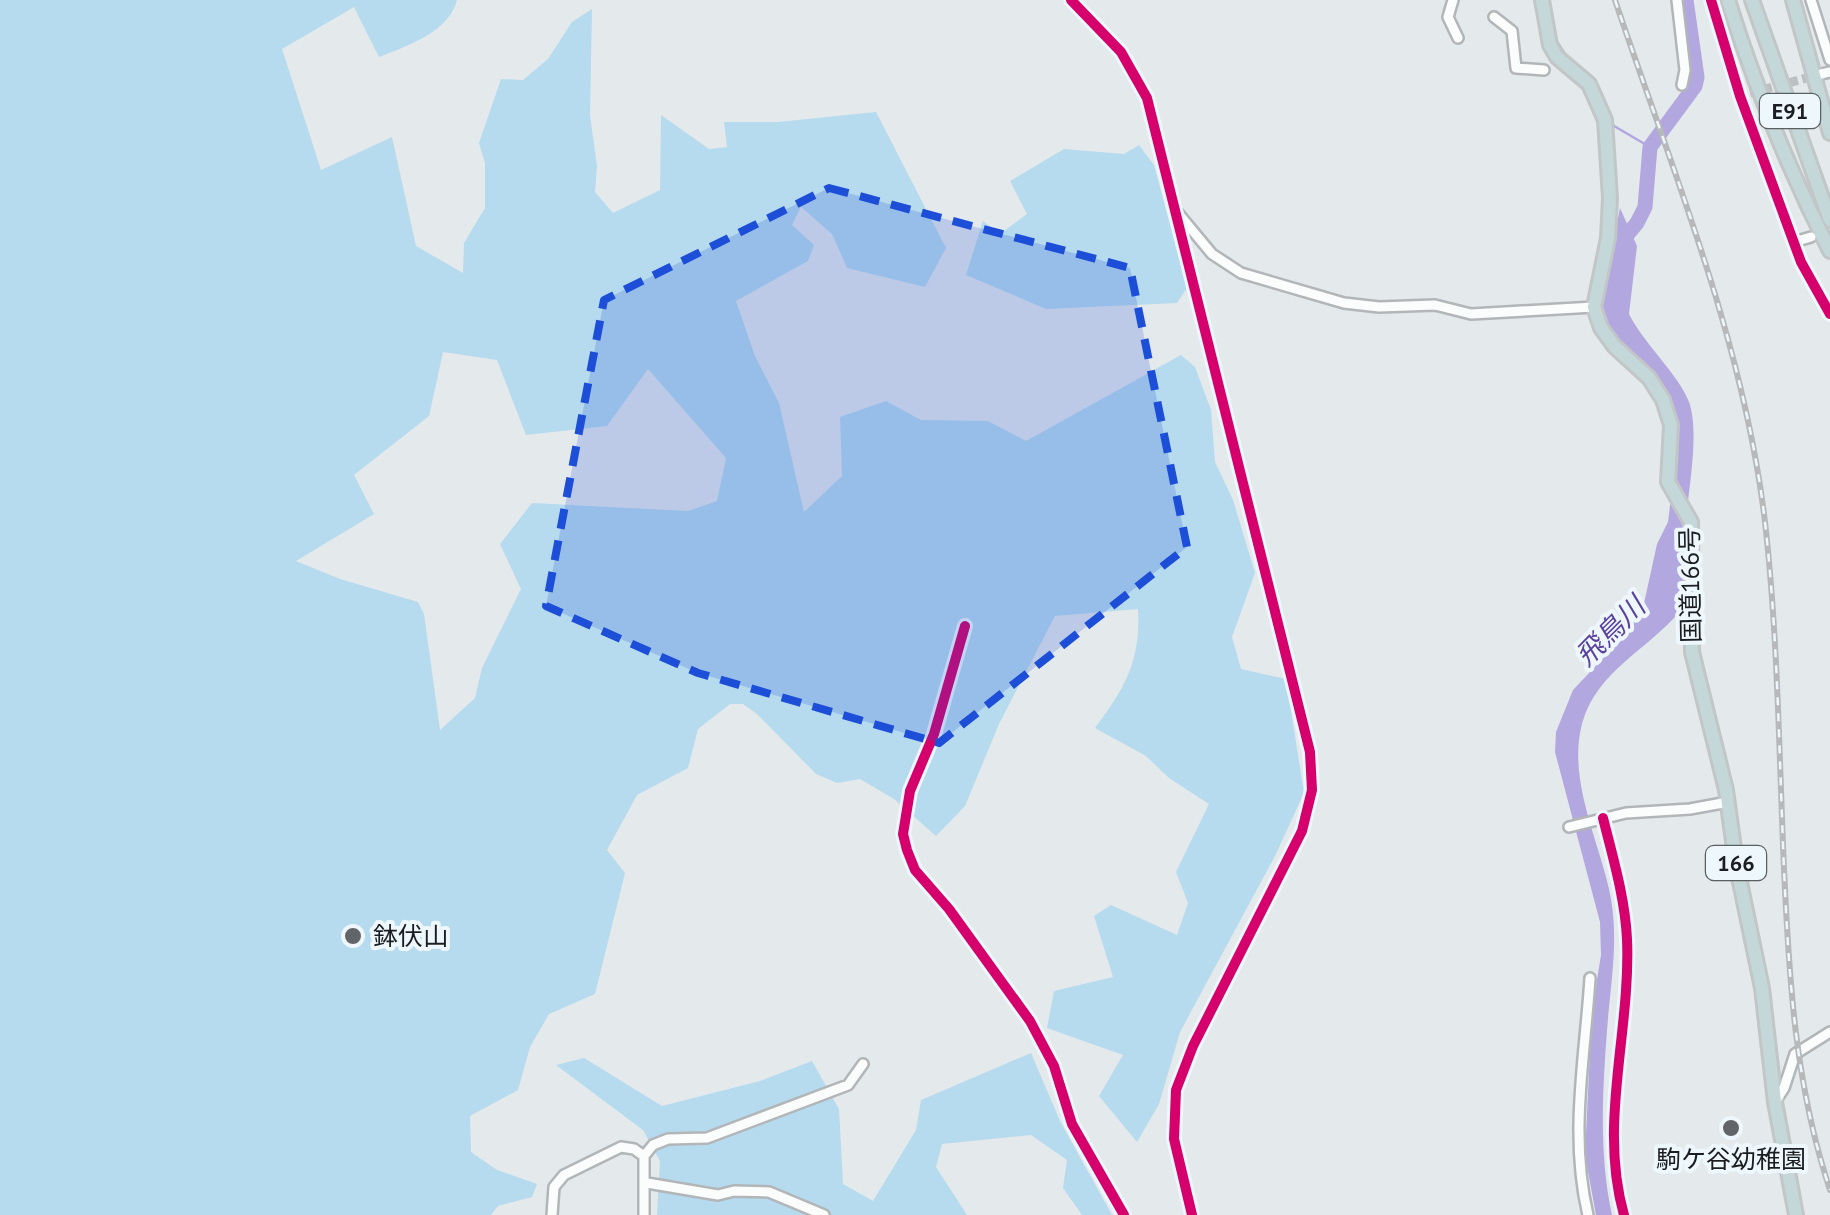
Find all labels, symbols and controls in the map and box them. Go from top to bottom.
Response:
road number: E91 [1760,94,1820,128]
street label: 国道166号 [1673,527,1707,643]
water label: 飛鳥川 [1567,586,1655,673]
road number: 166 [1706,846,1766,880]
place label: 鉢伏山 [373,920,448,952]
marker: 鉢伏山 [342,925,364,947]
marker: 駒ケ谷幼稚園 [1720,1117,1742,1139]
place label: 駒ケ谷幼稚園 [1656,1143,1806,1175]

